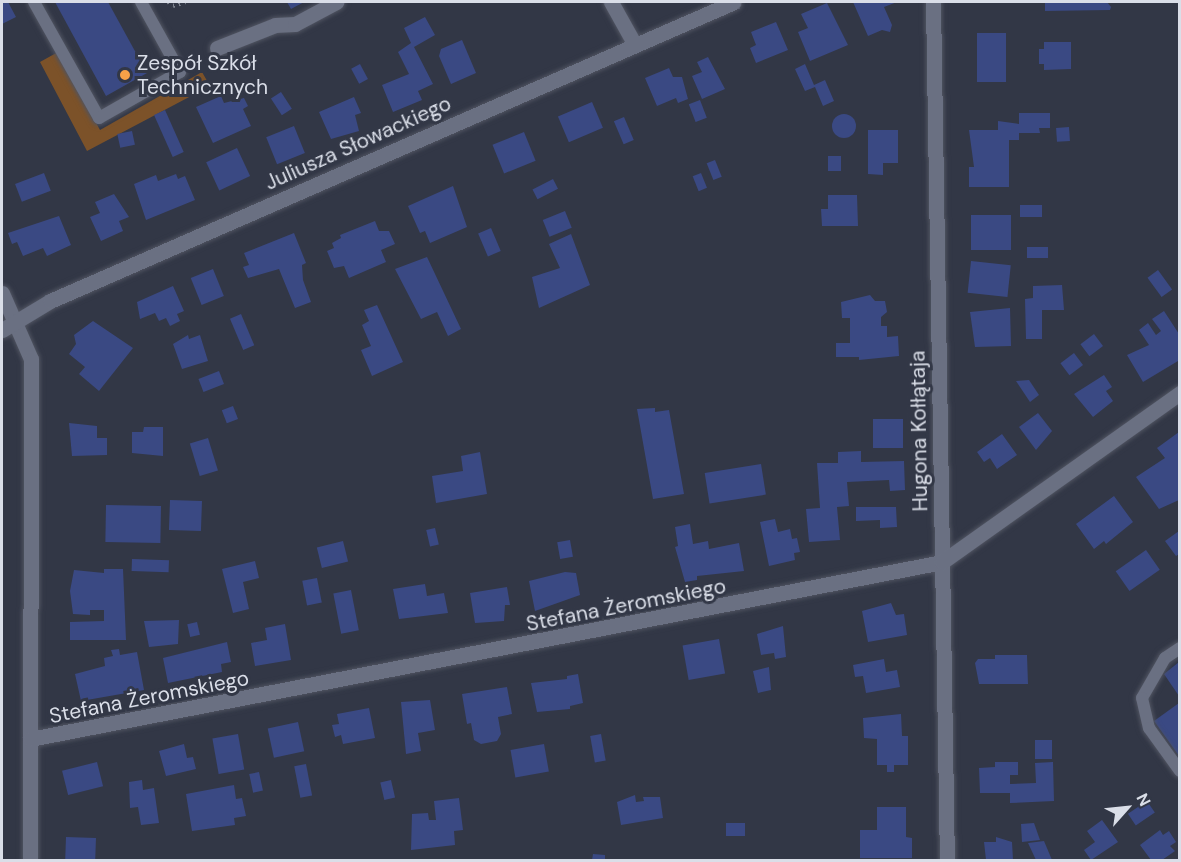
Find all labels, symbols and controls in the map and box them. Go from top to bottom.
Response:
place label: Zespół Szkół Technicznych [137,50,268,100]
marker: Zespół Szkół Technicznych [118,68,132,82]
street label: Juliusza Słowackiego [261,91,455,195]
street label: Hugona Kołłątaja [905,350,933,512]
street label: Stefana Żeromskiego [524,573,728,637]
street label: Stefana Żeromskiego [47,665,251,729]
north arrow [1097,778,1157,838]
text: N [1131,790,1155,810]

